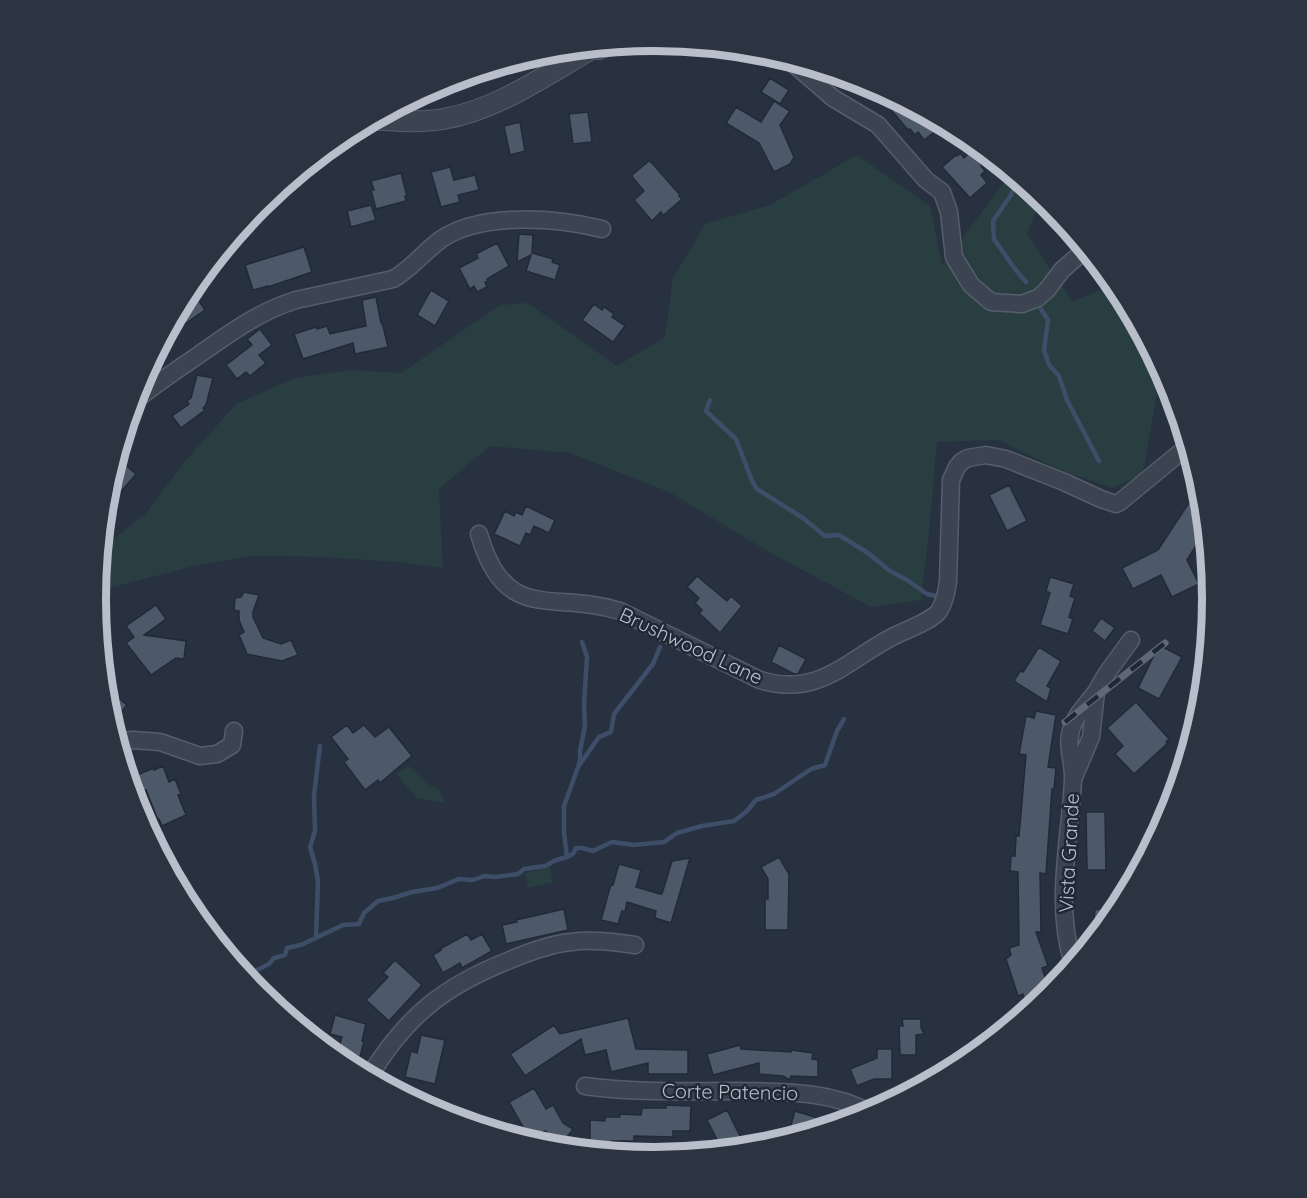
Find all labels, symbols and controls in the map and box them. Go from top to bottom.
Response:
street label: Brushwood Lane [616,601,767,690]
street label: Vista Grande [1053,793,1084,913]
street label: Corte Patencio [662,1078,798,1105]

